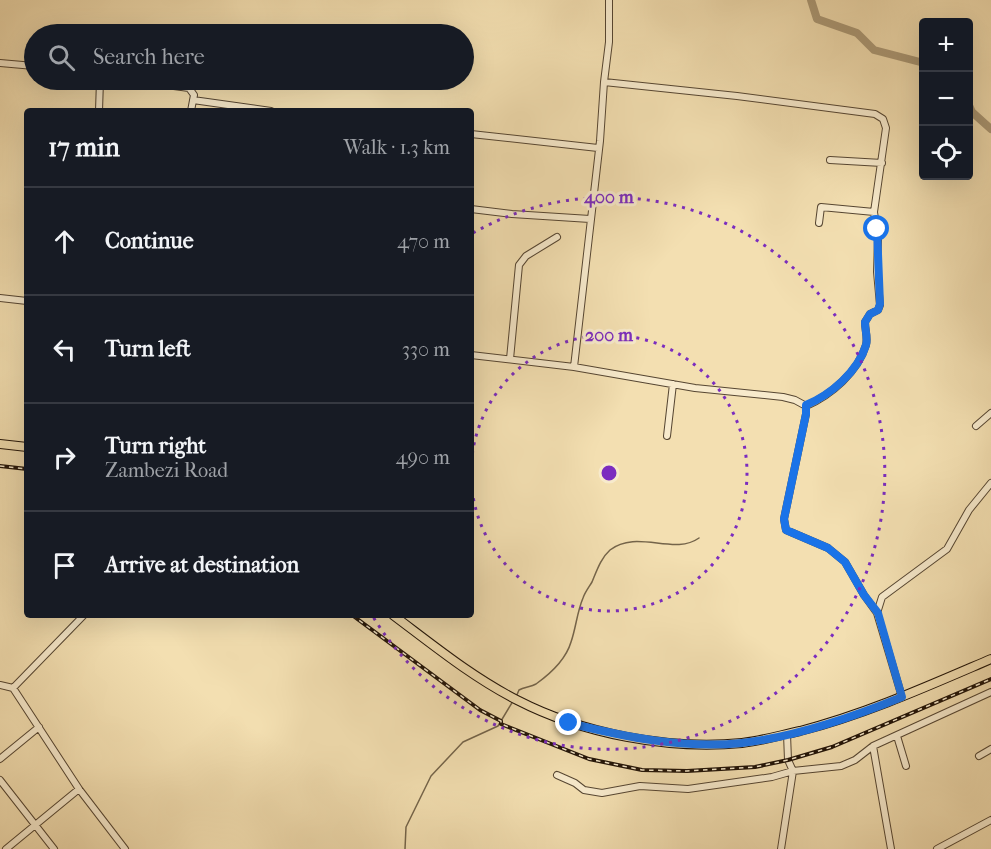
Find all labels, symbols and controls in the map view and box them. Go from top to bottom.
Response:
map controls [919,18,973,180]
button: + [919,18,973,72]
search box [24,24,474,90]
icon: search [45,41,78,74]
text: Search here [93,44,205,70]
button: − [919,72,973,126]
button: locate [919,126,973,180]
text: 17 min [48,132,120,163]
text: Walk · 1.3 km [344,136,450,159]
text: 400 m [583,187,635,208]
route start [863,215,889,241]
icon: ahead [48,225,81,258]
text: Continue [105,228,194,254]
text: 470 m [397,230,450,253]
text: 200 m [585,325,634,346]
icon: left [48,333,81,366]
text: Turn left [105,336,191,362]
text: 330 m [402,338,450,361]
text: Turn right [105,433,206,459]
icon: right [48,441,81,474]
text: 490 m [396,446,450,469]
text: Zambezi Road [105,459,228,482]
centre of rings [599,463,619,483]
icon: arrive [48,549,81,582]
text: Arrive at destination [105,552,299,578]
route end [555,709,581,735]

